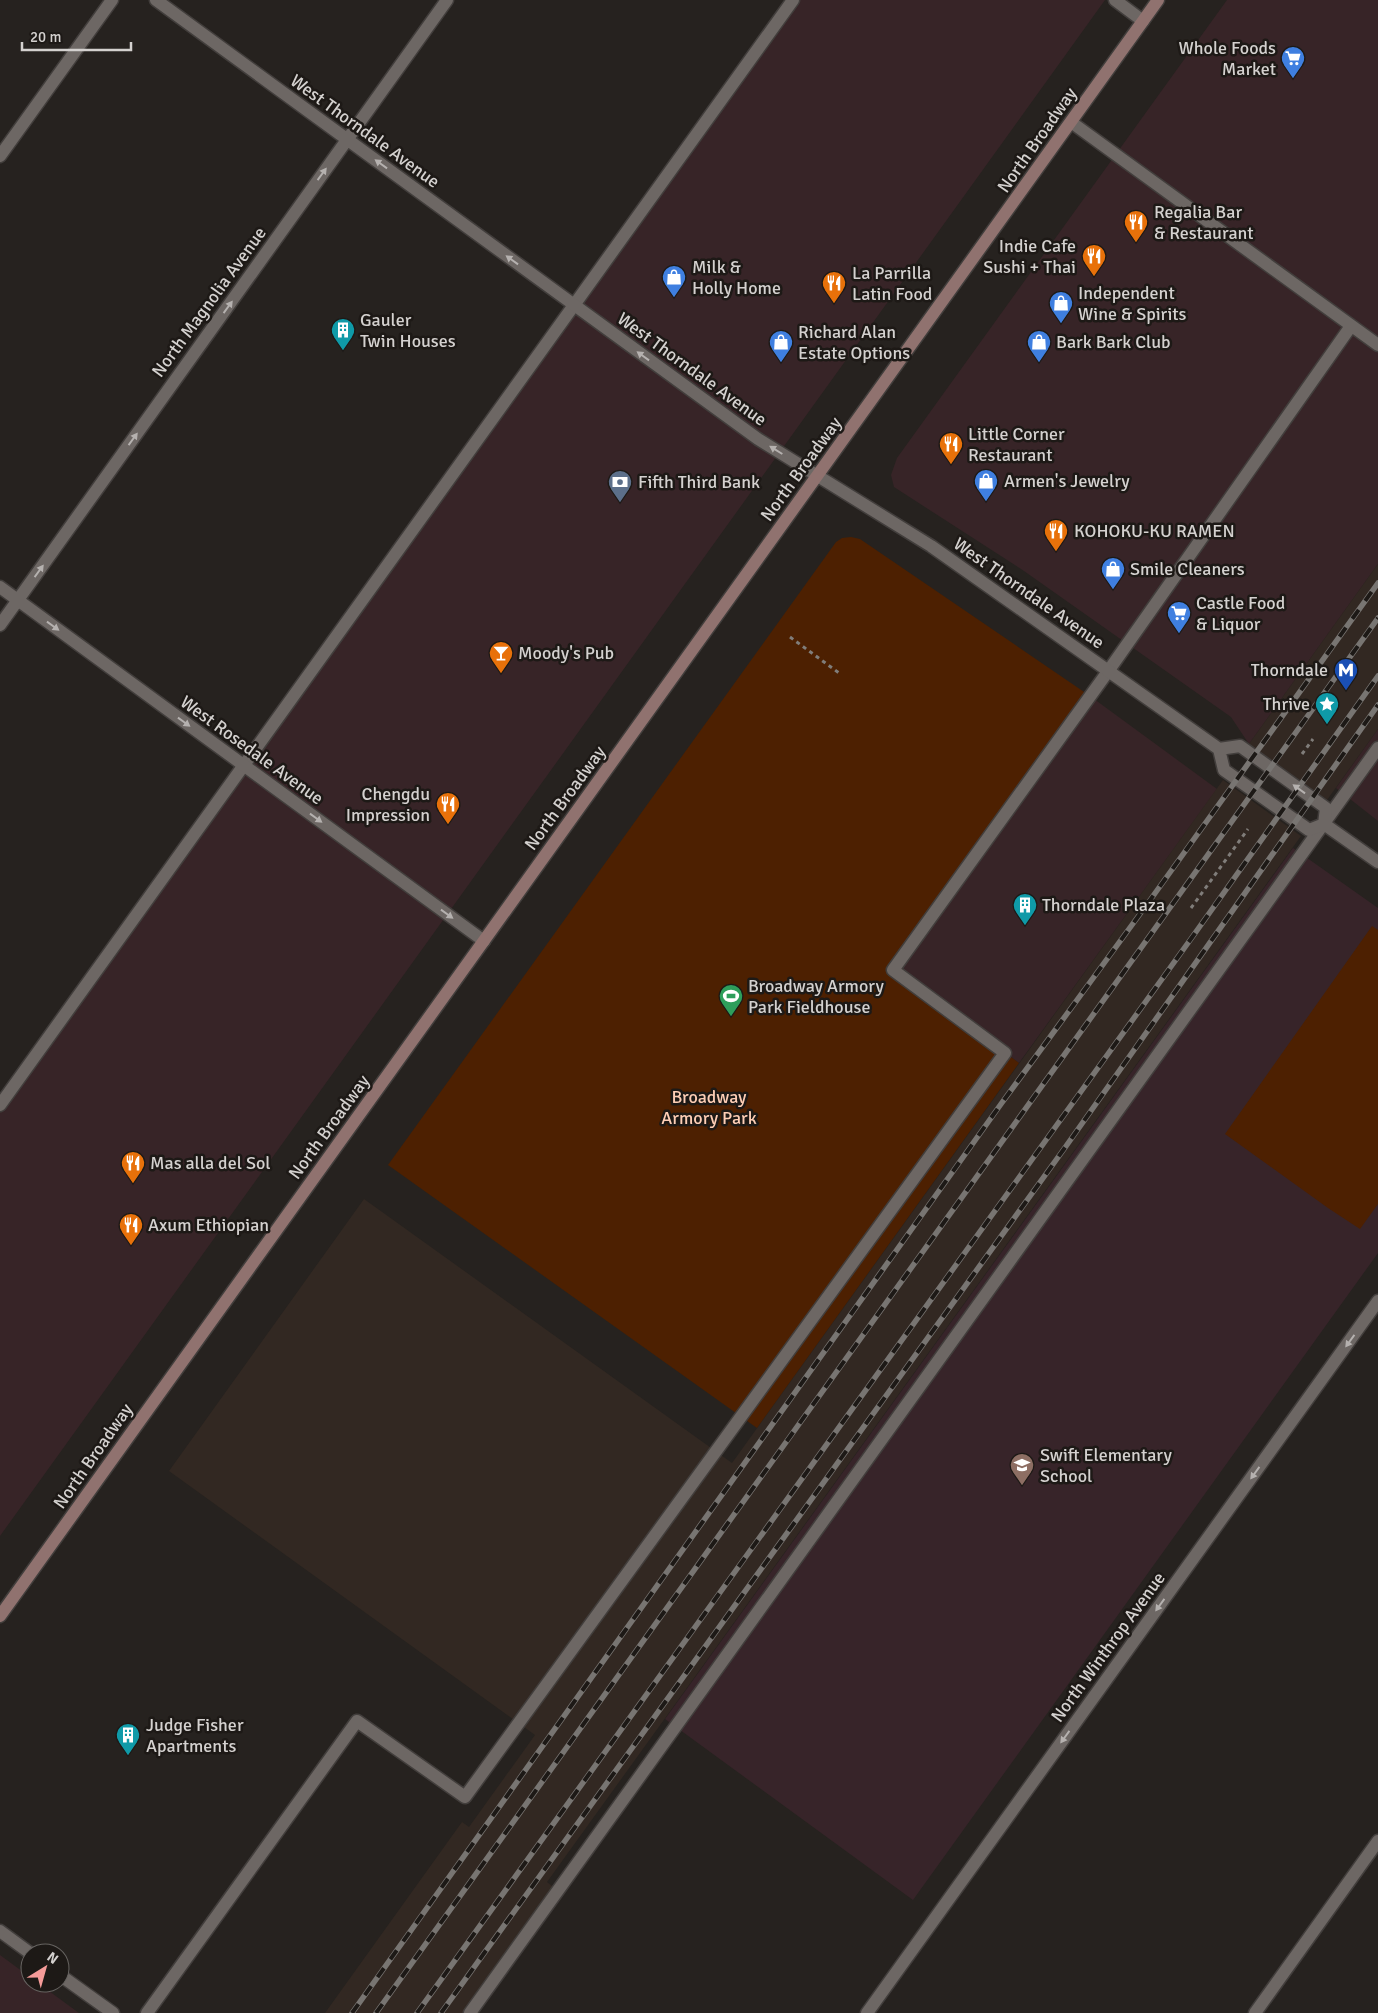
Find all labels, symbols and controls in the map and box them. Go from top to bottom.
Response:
scale bar [22,20,131,52]
text: 20 m [30,28,61,46]
place label: Whole Foods Market [1178,37,1276,80]
supermarket icon: Whole Foods Market [1280,45,1306,79]
street label: West Thorndale Avenue [286,69,444,193]
street label: North Broadway [993,83,1082,197]
one-way arrow [374,159,388,169]
one-way arrow [317,168,327,181]
place label: Regalia Bar & Restaurant [1154,201,1254,244]
restaurant icon: Regalia Bar & Restaurant [1123,209,1149,243]
street label: North Magnolia Avenue [147,223,271,381]
place label: Indie Cafe Sushi + Thai [983,235,1076,278]
restaurant icon: Indie Cafe Sushi + Thai [1081,243,1107,277]
one-way arrow [505,255,519,265]
place label: Milk & Holly Home [692,256,781,299]
place label: La Parrilla Latin Food [852,262,932,305]
shop icon: Milk & Holly Home [661,264,687,298]
restaurant icon: La Parrilla Latin Food [821,270,847,304]
place label: Independent Wine & Spirits [1078,282,1187,325]
shop icon: Independent Wine & Spirits [1048,290,1074,324]
one-way arrow [223,300,233,314]
street label: West Thorndale Avenue [613,307,771,431]
place label: Gauler Twin Houses [360,309,456,352]
building icon: Gauler Twin Houses [330,317,356,351]
place label: Richard Alan Estate Options [798,321,910,364]
shop icon: Richard Alan Estate Options [768,329,794,363]
shop icon: Bark Bark Club [1026,329,1052,363]
place label: Bark Bark Club [1056,331,1171,353]
one-way arrow [637,351,650,361]
street label: North Broadway [756,412,847,525]
place label: Little Corner Restaurant [968,423,1065,466]
restaurant icon: Little Corner Restaurant [938,431,964,465]
one-way arrow [128,432,138,446]
one-way arrow [769,446,782,455]
shop icon: Armen's Jewelry [973,468,999,502]
bank icon: Fifth Third Bank [607,469,633,503]
place label: Armen's Jewelry [1004,470,1130,492]
place label: Fifth Third Bank [638,471,760,493]
restaurant icon: KOHOKU-KU RAMEN [1043,518,1069,552]
place label: KOHOKU-KU RAMEN [1074,520,1235,542]
street label: West Thorndale Avenue [949,533,1109,653]
shop icon: Smile Cleaners [1100,556,1126,590]
place label: Smile Cleaners [1130,558,1245,580]
one-way arrow [34,564,44,578]
place label: Castle Food & Liquor [1196,592,1285,635]
supermarket icon: Castle Food & Liquor [1166,600,1192,634]
one-way arrow [46,621,60,631]
bar icon: Moody's Pub [488,640,514,674]
place label: Moody's Pub [518,642,614,664]
metro station icon: Thorndale [1333,657,1359,691]
place label: Thorndale [1251,659,1328,681]
street label: West Rosedale Avenue [176,691,328,809]
place icon: Thrive [1314,691,1340,725]
place label: Thrive [1263,693,1310,715]
one-way arrow [178,717,191,727]
street label: North Broadway [520,741,611,854]
place label: Chengdu Impression [346,783,430,826]
one-way arrow [1292,784,1306,794]
restaurant icon: Chengdu Impression [435,791,461,825]
one-way arrow [309,813,323,823]
building icon: Thorndale Plaza [1012,892,1038,926]
place label: Thorndale Plaza [1042,894,1165,916]
one-way arrow [440,909,454,919]
place label: Broadway Armory Park Fieldhouse [748,975,884,1018]
sports icon: Broadway Armory Park Fieldhouse [718,983,744,1017]
street label: North Broadway [284,1070,375,1183]
park label: Broadway Armory Park [661,1086,757,1129]
restaurant icon: Mas alla del Sol [120,1150,146,1184]
place label: Mas alla del Sol [150,1152,271,1174]
restaurant icon: Axum Ethiopian [118,1212,144,1246]
place label: Axum Ethiopian [148,1214,269,1236]
one-way arrow [1344,1334,1355,1347]
street label: North Broadway [49,1399,138,1513]
place label: Swift Elementary School [1040,1444,1172,1487]
school or university icon: Swift Elementary School [1009,1452,1035,1486]
one-way arrow [1250,1466,1260,1480]
street label: North Winthrop Avenue [1046,1568,1170,1726]
one-way arrow [1155,1598,1165,1612]
place label: Judge Fisher Apartments [146,1714,244,1757]
building icon: Judge Fisher Apartments [115,1722,141,1756]
one-way arrow [1060,1730,1070,1744]
north arrow [20,1943,70,1993]
text: N [44,1948,62,1968]

